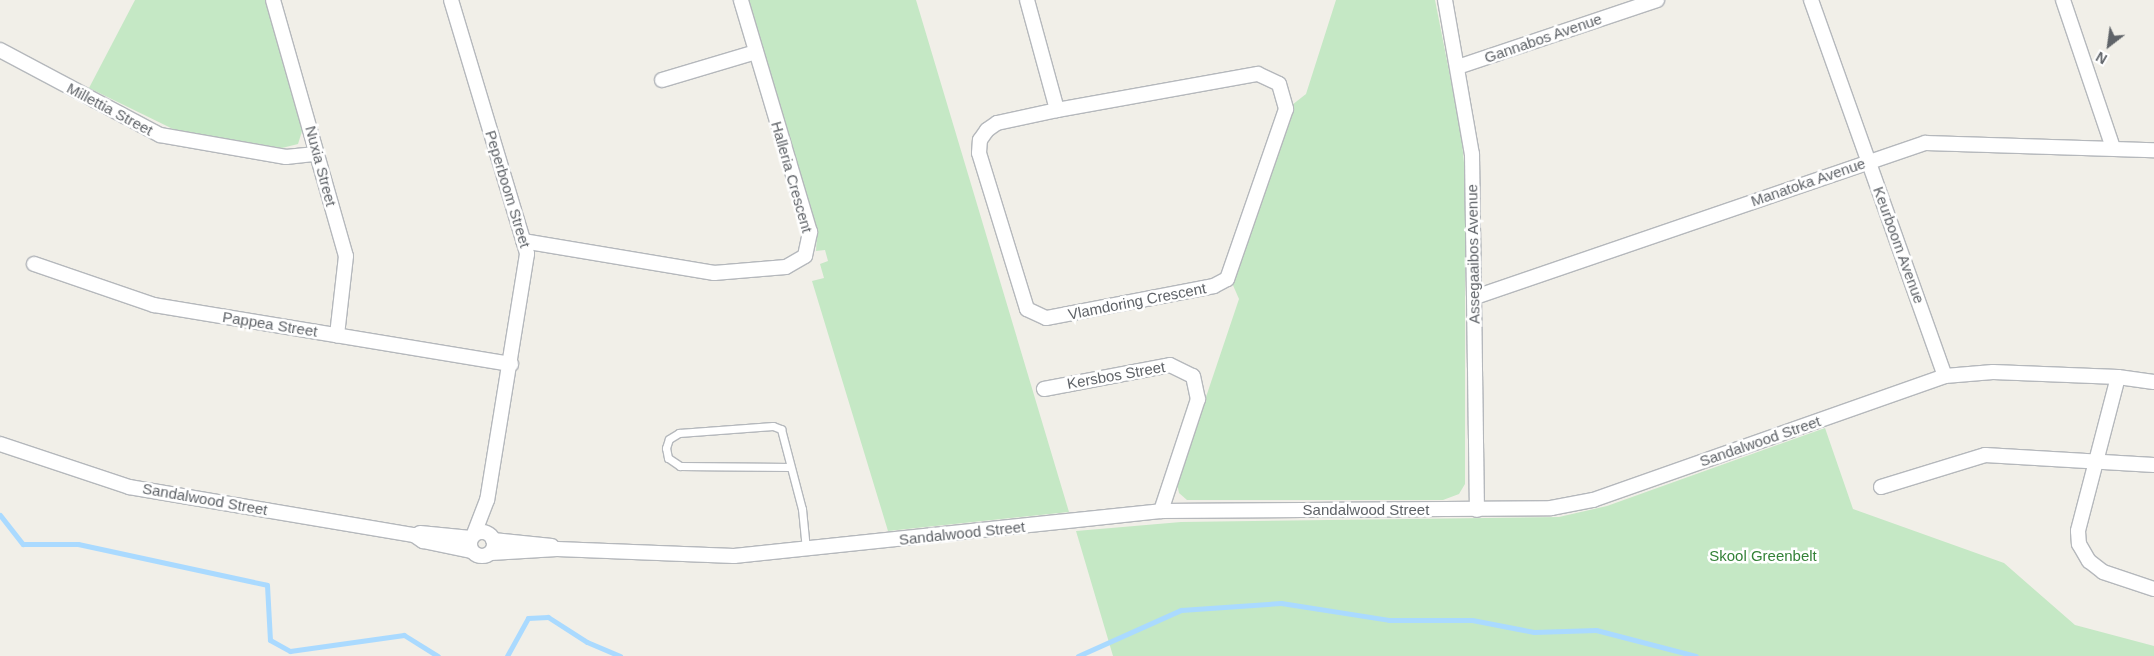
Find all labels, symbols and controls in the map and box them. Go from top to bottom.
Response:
street label: Gannabos Avenue [1481,9,1605,67]
north arrow [2084,20,2134,70]
text: N [2093,49,2110,67]
street label: Millettia Street [64,79,156,139]
street label: Halleria Crescent [767,119,817,235]
street label: Nuxia Street [302,124,340,208]
street label: Peperboom Street [482,128,534,250]
street label: Manatoka Avenue [1748,154,1868,210]
street label: Assegaaibos Avenue [1463,184,1483,324]
street label: Keurboom Avenue [1869,184,1929,306]
street label: Vlamdoring Crescent [1067,279,1207,323]
street label: Pappea Street [221,308,319,340]
street label: Kersbos Street [1066,358,1166,392]
street label: Sandalwood Street [1697,412,1823,470]
street label: Sandalwood Street [141,479,269,519]
street label: Sandalwood Street [1303,501,1429,519]
street label: Sandalwood Street [898,517,1026,549]
park label: Skool Greenbelt [1709,547,1817,565]

